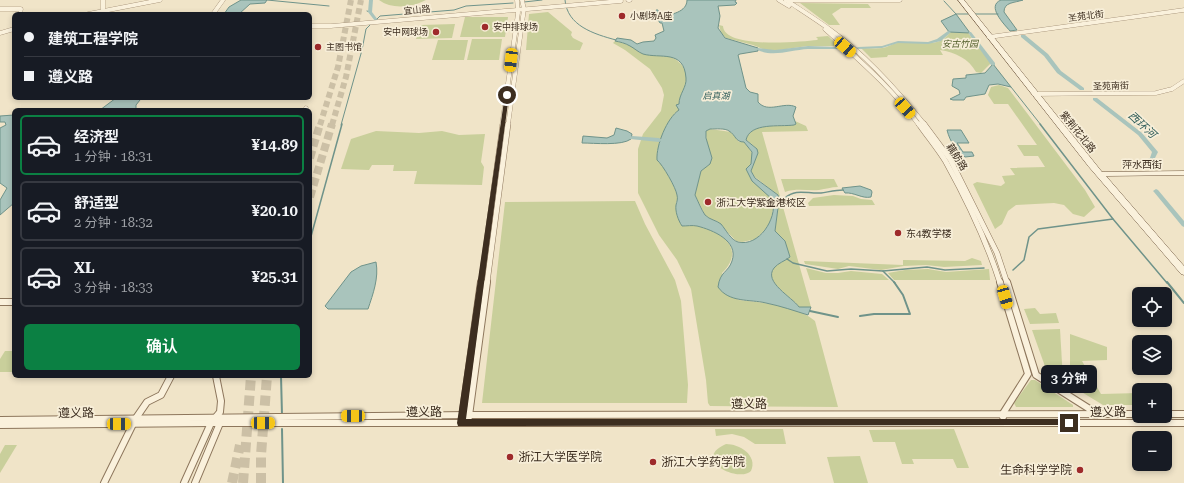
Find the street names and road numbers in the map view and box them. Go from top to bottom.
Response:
street label: 宜山路 [403,4,431,16]
street label: 圣苑北街 [1068,9,1104,23]
street label: 圣苑南街 [1093,81,1129,91]
street label: 紫荆花北路 [1058,109,1098,155]
street label: 藕舫路 [944,141,970,173]
street label: 萍水西街 [1122,159,1162,170]
street label: 遵义路 [731,397,767,411]
street label: 遵义路 [406,405,442,419]
street label: 遵义路 [1090,405,1126,419]
street label: 遵义路 [58,406,94,420]

